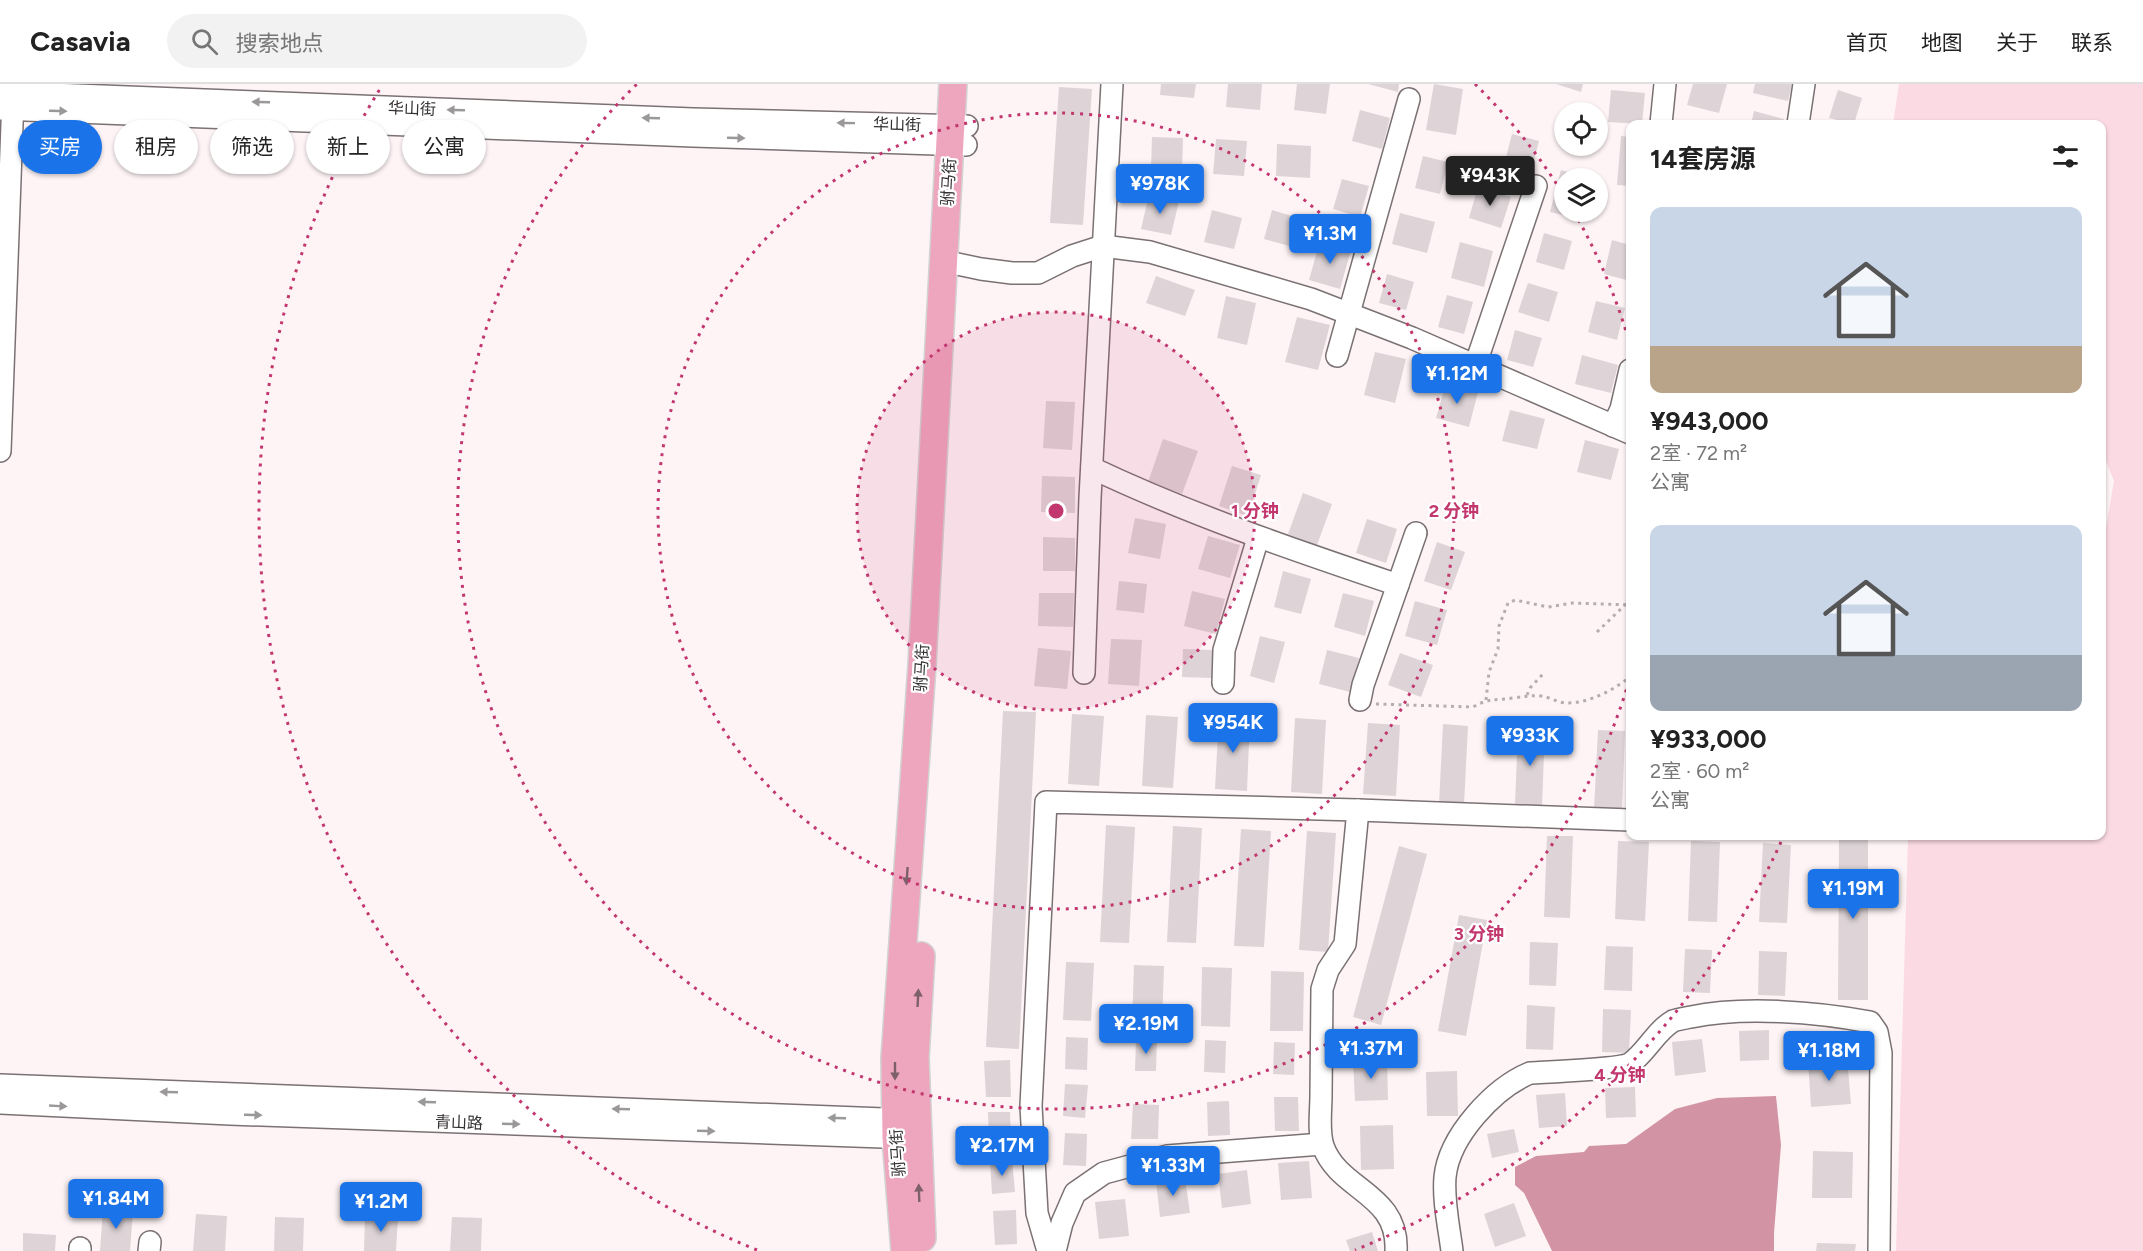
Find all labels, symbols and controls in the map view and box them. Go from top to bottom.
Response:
search box [167,14,587,68]
text: Casavia [30,24,131,58]
icon: search [188,25,221,58]
text: 搜索地点 [236,30,324,57]
text: 首页 [1846,30,1888,55]
text: 地图 [1921,30,1963,55]
text: 关于 [1996,30,2038,55]
text: 联系 [2071,30,2113,55]
one-way arrow [252,98,271,107]
street label: 华山街 [388,98,436,119]
map controls [1554,102,1608,222]
button: locate [1554,102,1608,156]
one-way arrow [447,105,466,115]
one-way arrow [49,107,68,116]
one-way arrow [641,113,660,122]
street label: 华山街 [873,115,921,134]
one-way arrow [836,118,855,128]
chip: 买房 [18,120,102,174]
chip: 租房 [114,120,198,174]
chip: 筛选 [210,120,294,174]
chip: 新上 [306,120,390,174]
chip: 公寓 [402,120,486,174]
one-way arrow [726,133,745,142]
icon: filters [2049,140,2082,173]
text: 14套房源 [1650,143,1755,175]
pin: ¥943K [1448,156,1532,207]
street label: 驸马街 [938,158,959,206]
text: ¥943K [1460,163,1520,187]
pin: ¥978K [1118,164,1202,215]
button: layers [1554,168,1608,222]
text: ¥978K [1130,171,1190,195]
pin: ¥1.3M [1288,214,1372,265]
text: ¥1.3M [1303,221,1357,245]
icon: home [1812,246,1920,354]
pin: ¥1.12M [1408,354,1506,405]
text: ¥1.12M [1426,361,1488,385]
text: ¥943,000 [1650,405,1769,437]
text: 2室 · 72 m² [1650,441,1747,465]
text: 公寓 [1650,470,1690,494]
text: 1 分钟 [1231,500,1279,522]
text: 2 分钟 [1429,500,1479,522]
centre of rings [1046,501,1066,521]
icon: home [1812,564,1920,672]
street label: 驸马街 [911,644,932,692]
pin: ¥954K [1191,703,1275,754]
text: ¥954K [1202,710,1264,734]
pin: ¥933K [1488,716,1572,767]
text: ¥933K [1500,723,1560,747]
text: ¥933,000 [1650,723,1767,755]
text: 2室 · 60 m² [1650,759,1749,783]
text: 公寓 [1650,788,1690,812]
one-way arrow [903,867,912,886]
pin: ¥1.19M [1804,869,1902,920]
text: ¥1.19M [1822,876,1884,900]
text: 3 分钟 [1454,923,1504,945]
one-way arrow [914,988,923,1007]
pin: ¥2.19M [1097,1004,1195,1055]
text: ¥2.19M [1113,1011,1179,1035]
pin: ¥1.37M [1322,1029,1420,1080]
pin: ¥1.18M [1780,1031,1878,1082]
text: ¥1.37M [1339,1036,1403,1060]
text: ¥1.18M [1797,1038,1861,1062]
one-way arrow [890,1061,900,1080]
text: 4 分钟 [1594,1064,1646,1086]
one-way arrow [159,1087,178,1097]
one-way arrow [417,1097,436,1107]
one-way arrow [49,1101,68,1110]
one-way arrow [612,1105,631,1114]
one-way arrow [244,1110,263,1120]
street label: 青山路 [435,1112,483,1133]
one-way arrow [828,1113,847,1122]
one-way arrow [502,1120,521,1129]
pin: ¥2.17M [953,1126,1051,1177]
one-way arrow [696,1127,715,1136]
street label: 驸马街 [886,1128,909,1178]
text: ¥2.17M [969,1133,1035,1157]
pin: ¥1.33M [1124,1146,1222,1197]
text: ¥1.33M [1141,1153,1205,1177]
pin: ¥1.84M [67,1179,165,1230]
pin: ¥1.2M [339,1182,423,1233]
one-way arrow [914,1183,924,1202]
text: ¥1.84M [82,1186,150,1210]
text: ¥1.2M [354,1189,408,1213]

